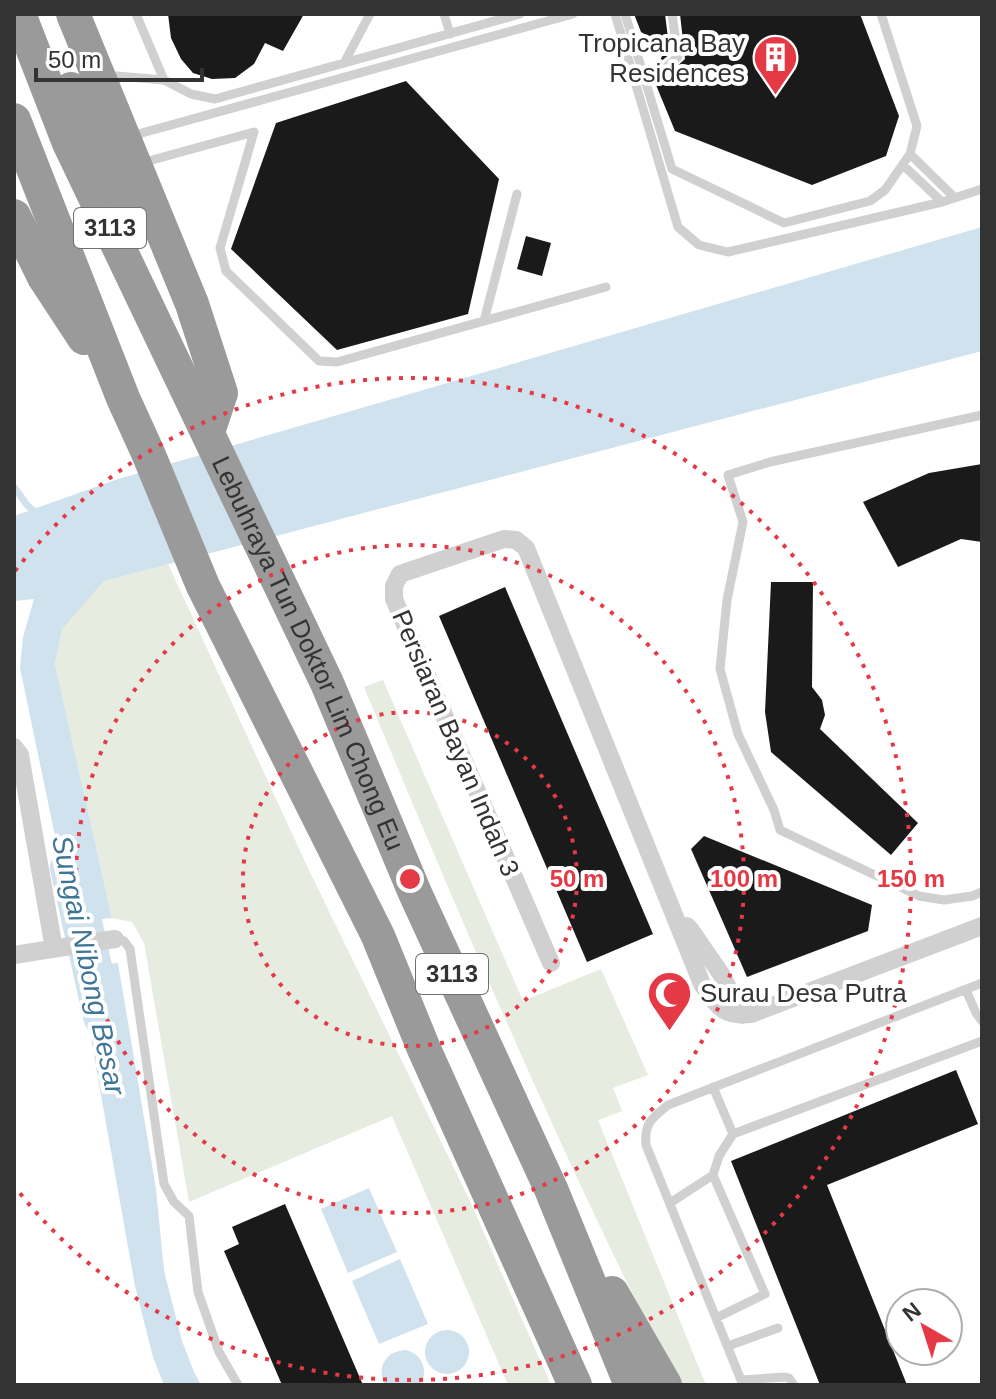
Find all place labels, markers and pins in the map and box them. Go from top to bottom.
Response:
place label: Tropicana Bay Residences [578,28,745,88]
building icon: Tropicana Bay Residences [752,34,800,97]
centre of rings [396,865,424,893]
mosque icon: Surau Desa Putra [645,969,693,1032]
place label: Surau Desa Putra [700,978,907,1008]

